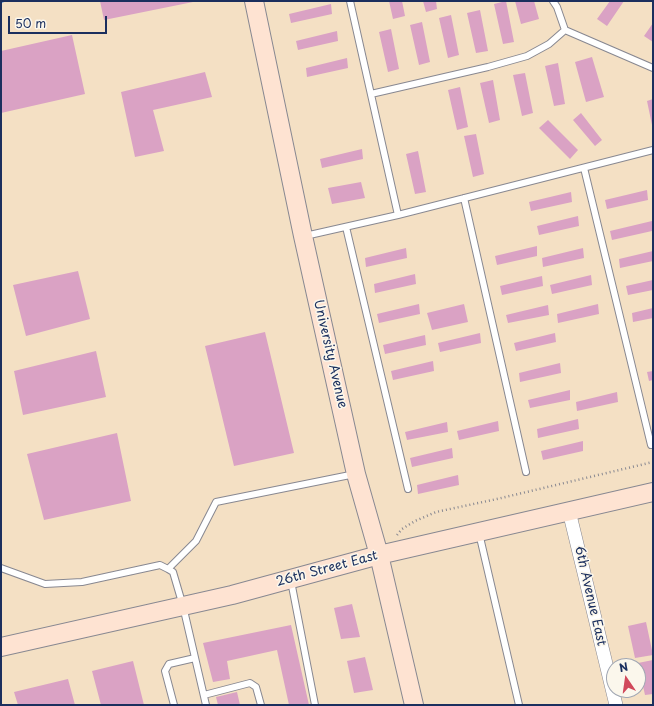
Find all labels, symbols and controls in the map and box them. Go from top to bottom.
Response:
scale bar [10,8,109,34]
text: 50 m [15,14,46,32]
street label: University Avenue [310,298,350,410]
street label: 6th Avenue East [571,544,609,648]
street label: 26th Street East [275,548,379,590]
north arrow [606,658,646,698]
text: N [617,658,630,676]

